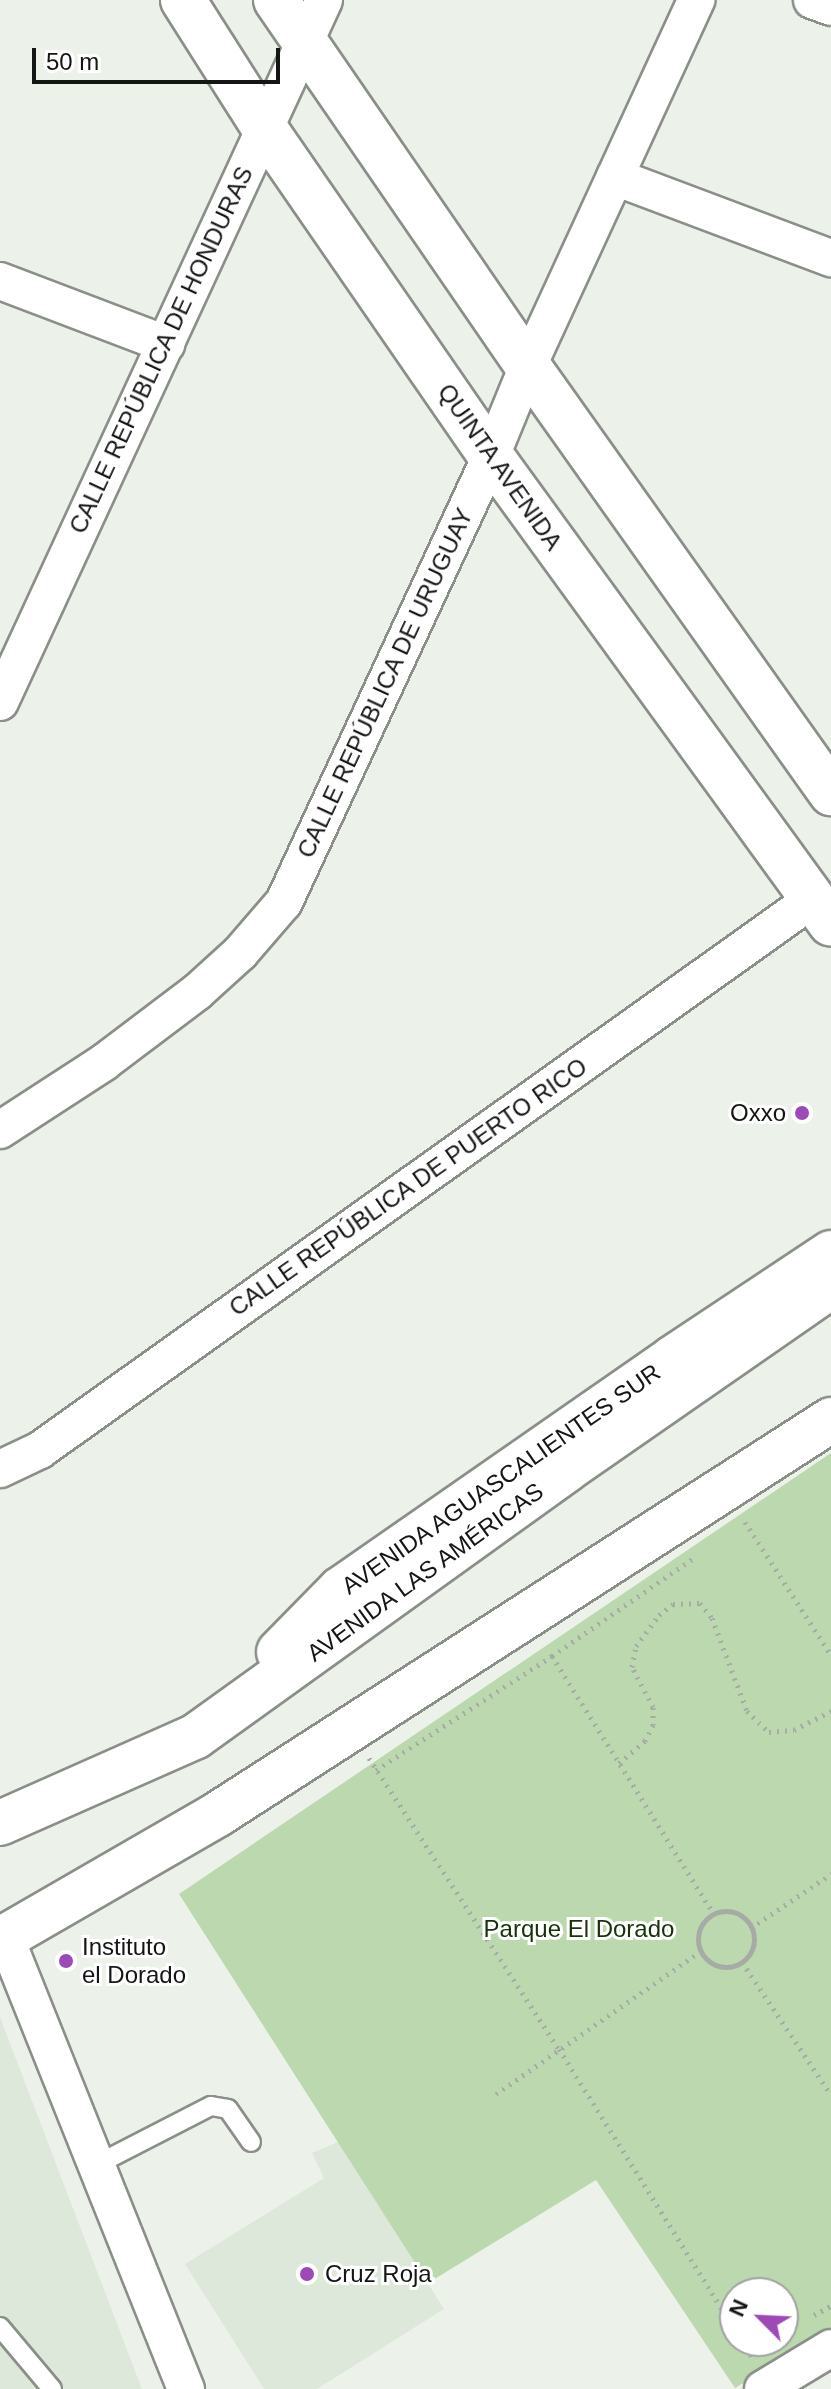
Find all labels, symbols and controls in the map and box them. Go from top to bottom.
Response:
scale bar [36,32,284,82]
text: 50 m [46,48,99,75]
street label: CALLE REPÚBLICA DE HONDURAS [63,161,259,539]
street label: QUINTA AVENIDA [431,377,569,557]
street label: CALLE REPÚBLICA DE URUGUAY [291,503,479,863]
street label: CALLE REPÚBLICA DE PUERTO RICO [223,1052,593,1322]
place label: Oxxo [730,1099,786,1127]
marker: Oxxo [793,1104,811,1122]
street label: AVENIDA AGUASCALIENTES SUR [335,1357,667,1601]
street label: AVENIDA LAS AMÉRICAS [300,1476,550,1668]
park label: Parque El Dorado [484,1915,674,1943]
place label: Instituto el Dorado [82,1933,186,1989]
marker: Instituto el Dorado [57,1952,75,1970]
place label: Cruz Roja [325,2260,432,2288]
marker: Cruz Roja [296,2263,318,2285]
north arrow [719,2277,799,2357]
text: N [724,2296,753,2320]

